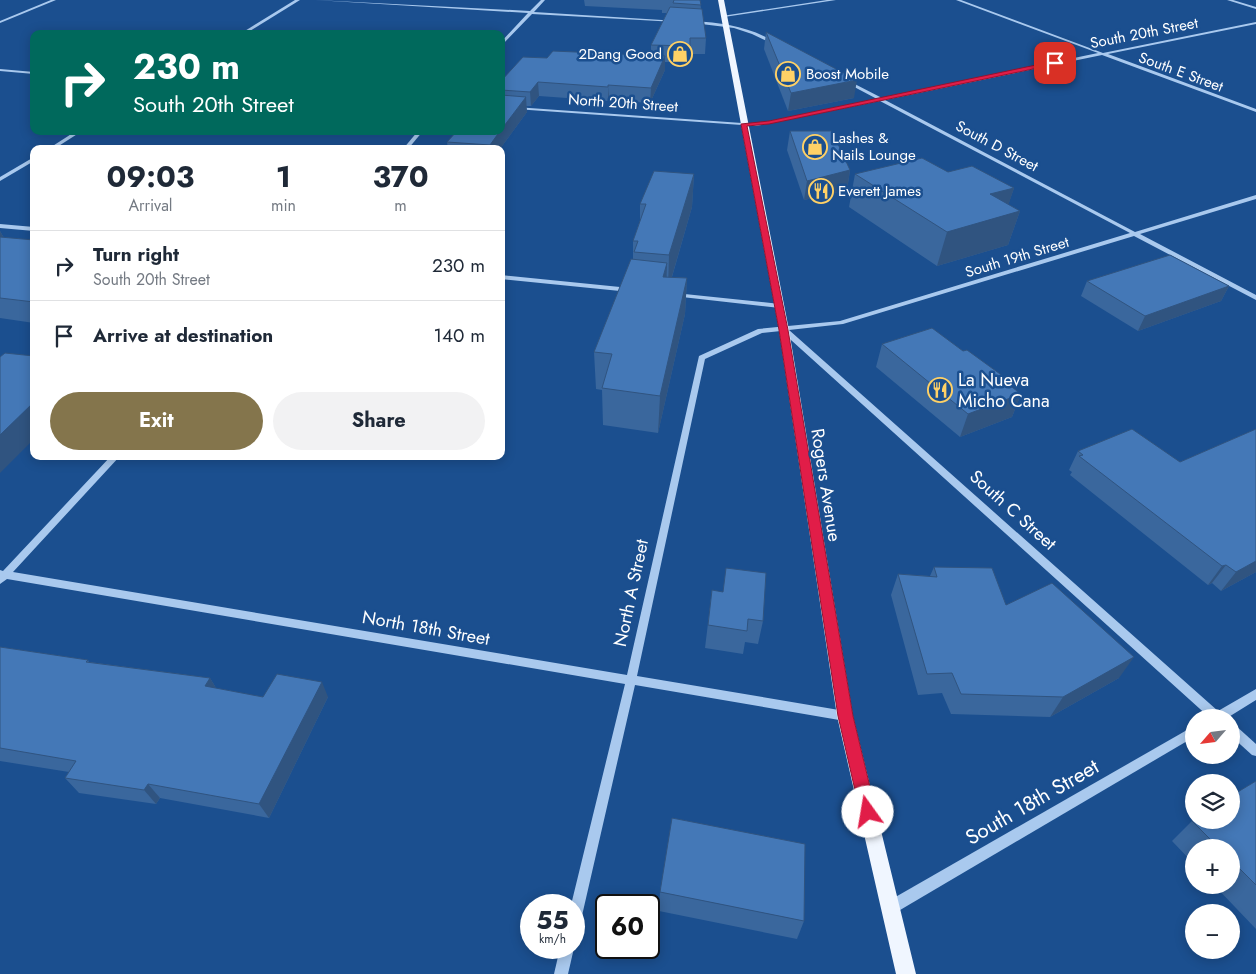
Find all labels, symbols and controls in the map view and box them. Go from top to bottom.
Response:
street label: South 20th Street [1088,12,1200,54]
shop icon: 2Dang Good [667,41,693,67]
text: 230 m [133,42,240,92]
pin [1034,42,1076,84]
place label: 2Dang Good [579,43,662,65]
street label: South E Street [1136,46,1227,98]
icon: arrive [1041,49,1069,77]
icon: right [50,50,115,115]
shop icon: Boost Mobile [775,61,801,87]
place label: Boost Mobile [806,63,889,85]
text: South 20th Street [133,88,294,120]
street label: North 20th Street [567,88,679,118]
street label: South D Street [952,115,1043,177]
place label: Lashes & Nails Lounge [832,127,916,166]
shop icon: Lashes & Nails Lounge [802,134,828,160]
text: 09:03 [106,155,195,198]
text: 1 [276,155,291,198]
text: 370 [372,155,429,198]
restaurant icon: Everett James [808,178,834,204]
place label: Everett James [838,180,921,202]
text: Arrival [128,194,173,217]
text: min [271,194,296,217]
text: m [394,194,407,217]
street label: South 19th Street [962,231,1072,283]
text: Turn right [93,241,179,268]
icon: right [50,252,78,280]
text: 230 m [432,252,485,279]
text: South 20th Street [93,268,210,291]
icon: arrive [50,322,78,350]
text: Arrive at destination [93,322,273,349]
text: 140 m [433,322,485,349]
place label: La Nueva Micho Cana [958,367,1050,414]
restaurant icon: La Nueva Micho Cana [927,377,953,403]
button: Exit [50,392,263,450]
button: Share [273,392,485,450]
street label: Rogers Avenue [804,426,848,544]
street label: South C Street [964,464,1063,557]
street label: North A Street [607,536,655,649]
street label: North 18th Street [360,604,493,652]
north arrow [1185,709,1240,764]
map controls [1185,709,1240,959]
street label: South 18th Street [960,752,1104,852]
button: layers [1185,774,1240,829]
position arrow [841,785,893,837]
button: + [1185,839,1240,894]
speed limit sign: 60 [595,894,660,959]
text: 55 [536,902,569,938]
button: − [1185,904,1240,959]
text: km/h [539,930,566,948]

